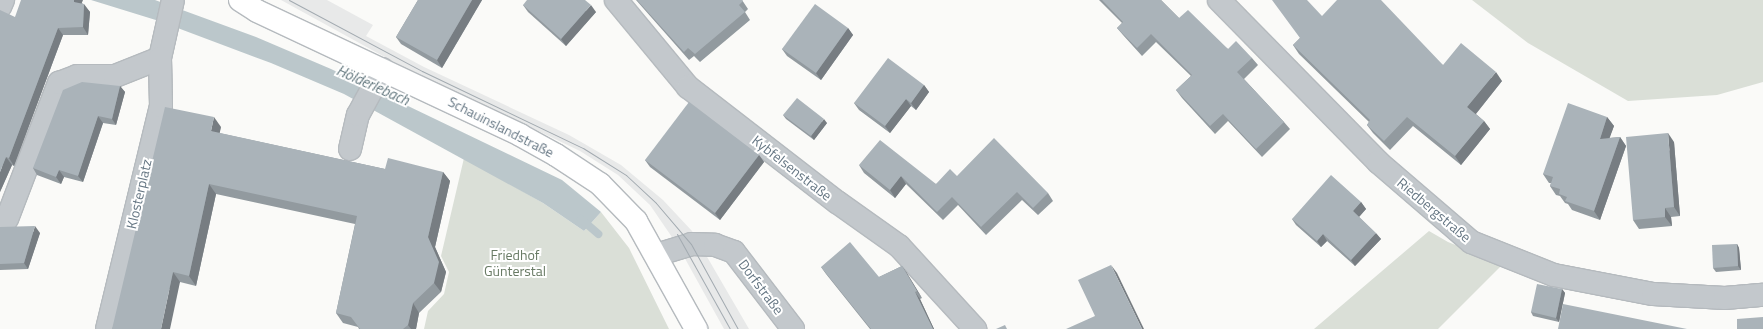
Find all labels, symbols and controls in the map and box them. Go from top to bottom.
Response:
water label: Hölderlebach [334,61,412,109]
street label: Schauinslandstraße [445,93,557,161]
street label: Kybfelsenstraße [749,132,835,204]
street label: Klosterplatz [123,158,155,230]
street label: Riedbergstraße [1394,174,1474,246]
park label: Friedhof Günterstal [484,247,546,280]
street label: Dorfstraße [735,256,787,318]

